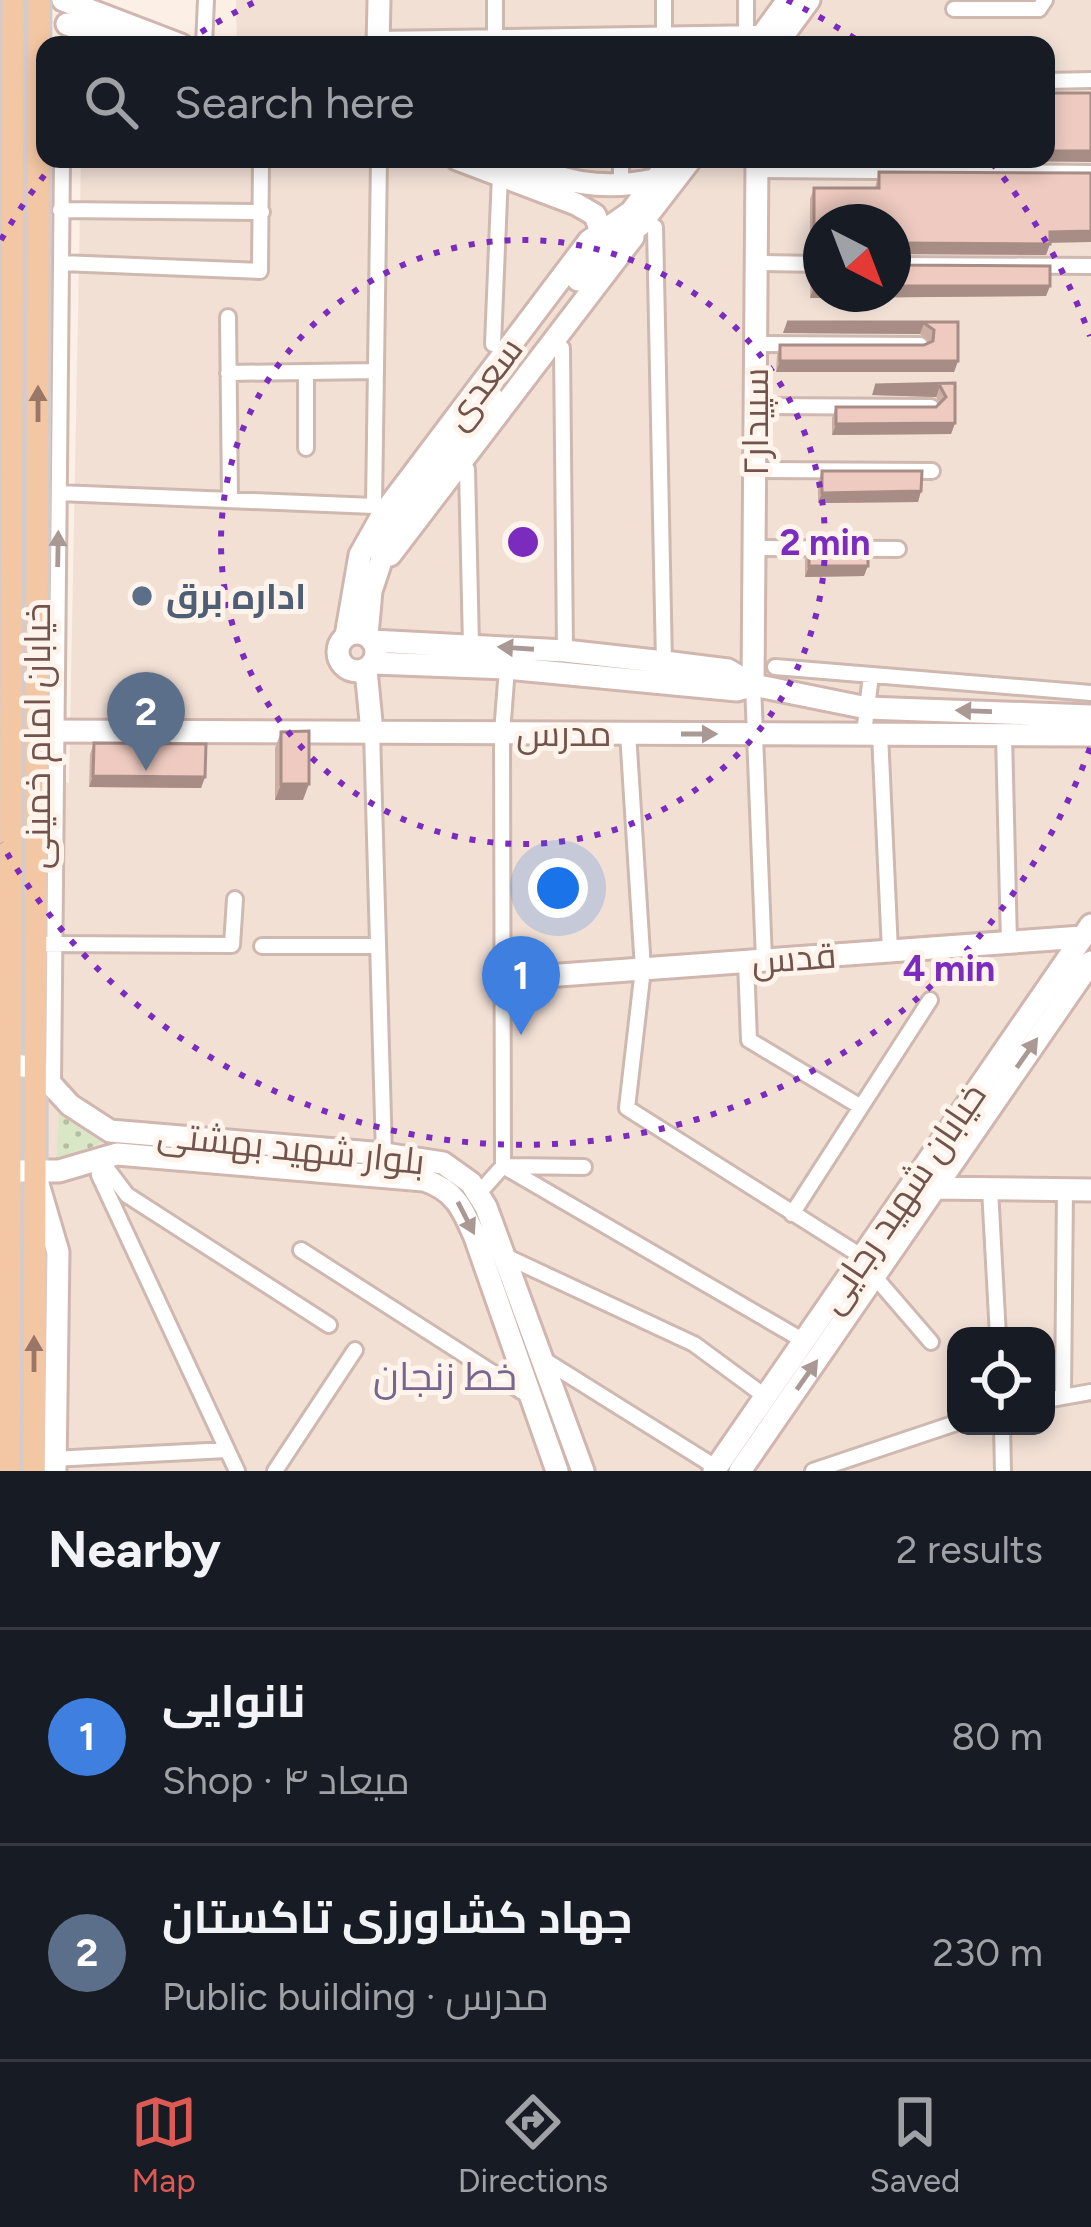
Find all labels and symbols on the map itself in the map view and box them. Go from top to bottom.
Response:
north arrow [803,204,911,312]
street label: سعدی [434,328,532,438]
street label: سپیدار۲ [734,368,778,476]
one-way arrow [28,384,48,422]
centre of rings [502,521,544,563]
text: 2 min [780,521,870,564]
one-way arrow [49,529,68,567]
place label: اداره برق [166,575,306,619]
marker: اداره برق [129,583,155,609]
street label: خیابان امام خمینی [16,603,62,869]
one-way arrow [497,638,534,657]
pin: 2 [107,672,185,771]
one-way arrow [954,702,992,721]
street label: مدرس [516,712,612,755]
one-way arrow [681,724,719,744]
your location [528,858,588,918]
street label: قدس [750,934,838,982]
pin: 1 [482,936,560,1035]
text: 4 min [903,947,995,990]
one-way arrow [1015,1037,1038,1069]
street label: خیابان شهید رجایی [809,1075,995,1321]
street label: بلوار شهید بهشتی [155,1113,427,1183]
one-way arrow [456,1201,476,1236]
one-way arrow [24,1334,44,1372]
district label: خط زنجان [373,1353,517,1400]
one-way arrow [795,1359,818,1391]

